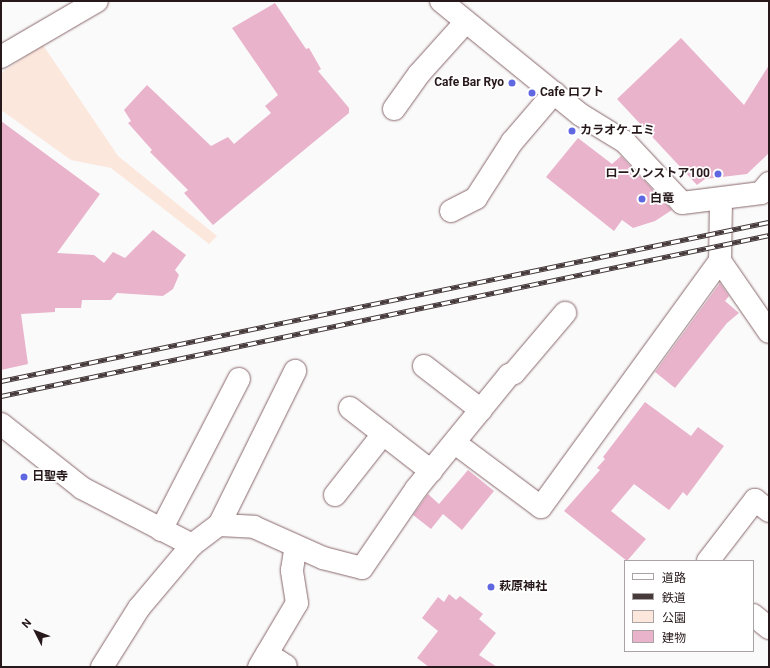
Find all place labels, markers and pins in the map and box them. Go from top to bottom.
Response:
place label: Cafe Bar Ryo [434,76,504,90]
marker: Cafe Bar Ryo [507,78,517,88]
place label: Cafe ロフト [540,86,604,100]
marker: Cafe ロフト [527,88,537,98]
place label: カラオケ エミ [580,124,655,138]
marker: カラオケ エミ [567,126,577,136]
place label: ローソンストア100 [605,167,710,181]
marker: ローソンストア100 [713,169,723,179]
place label: 白竜 [650,192,674,206]
marker: 白竜 [637,194,647,204]
place label: 日聖寺 [32,470,68,484]
marker: 日聖寺 [19,472,29,482]
place label: 萩原神社 [499,580,547,594]
marker: 萩原神社 [486,582,496,592]

